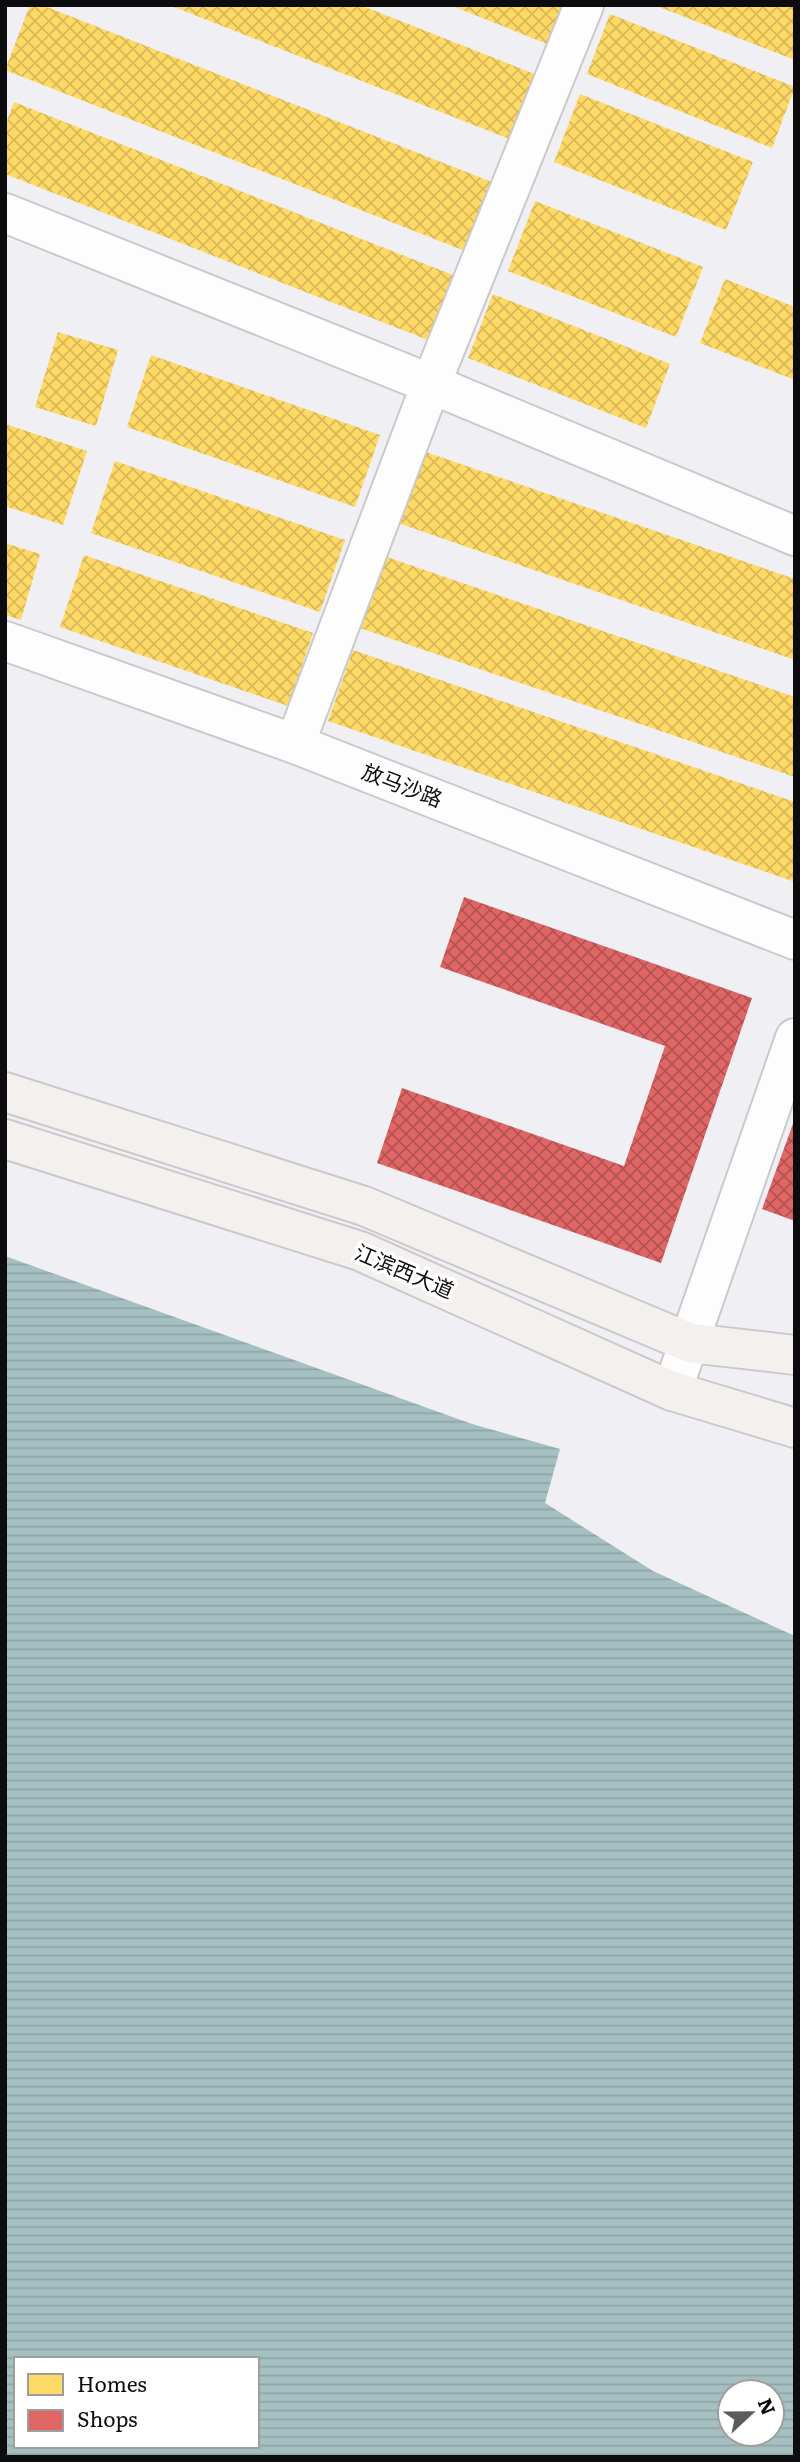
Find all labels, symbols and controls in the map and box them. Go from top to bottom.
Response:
street label: 放马沙路 [358,754,448,813]
street label: 江滨西大道 [351,1235,459,1304]
legend [14,2357,259,2448]
text: Homes [77,2367,147,2398]
north arrow [716,2378,786,2448]
text: N [752,2394,784,2419]
text: Shops [77,2402,138,2433]

